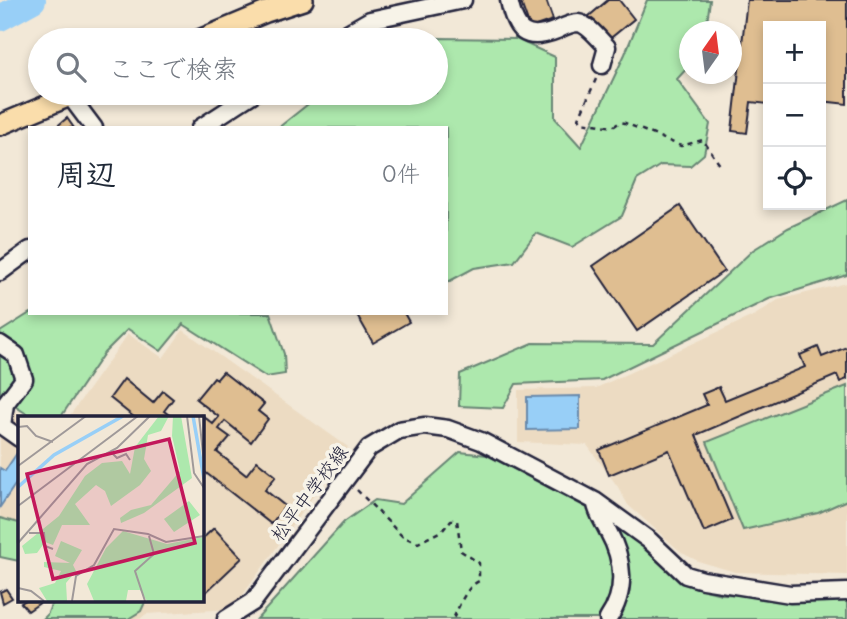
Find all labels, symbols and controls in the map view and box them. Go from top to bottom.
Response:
north arrow [679,21,742,84]
map controls [763,21,826,210]
button: + [763,21,826,84]
search box [28,28,448,105]
icon: search [52,48,90,86]
text: ここで検索 [108,52,238,85]
button: − [763,84,826,147]
button: locate [763,147,826,210]
text: 周辺 [56,155,116,193]
text: 0件 [382,159,420,188]
inset map [18,416,203,602]
street label: 松平中学校線 [265,440,353,546]

